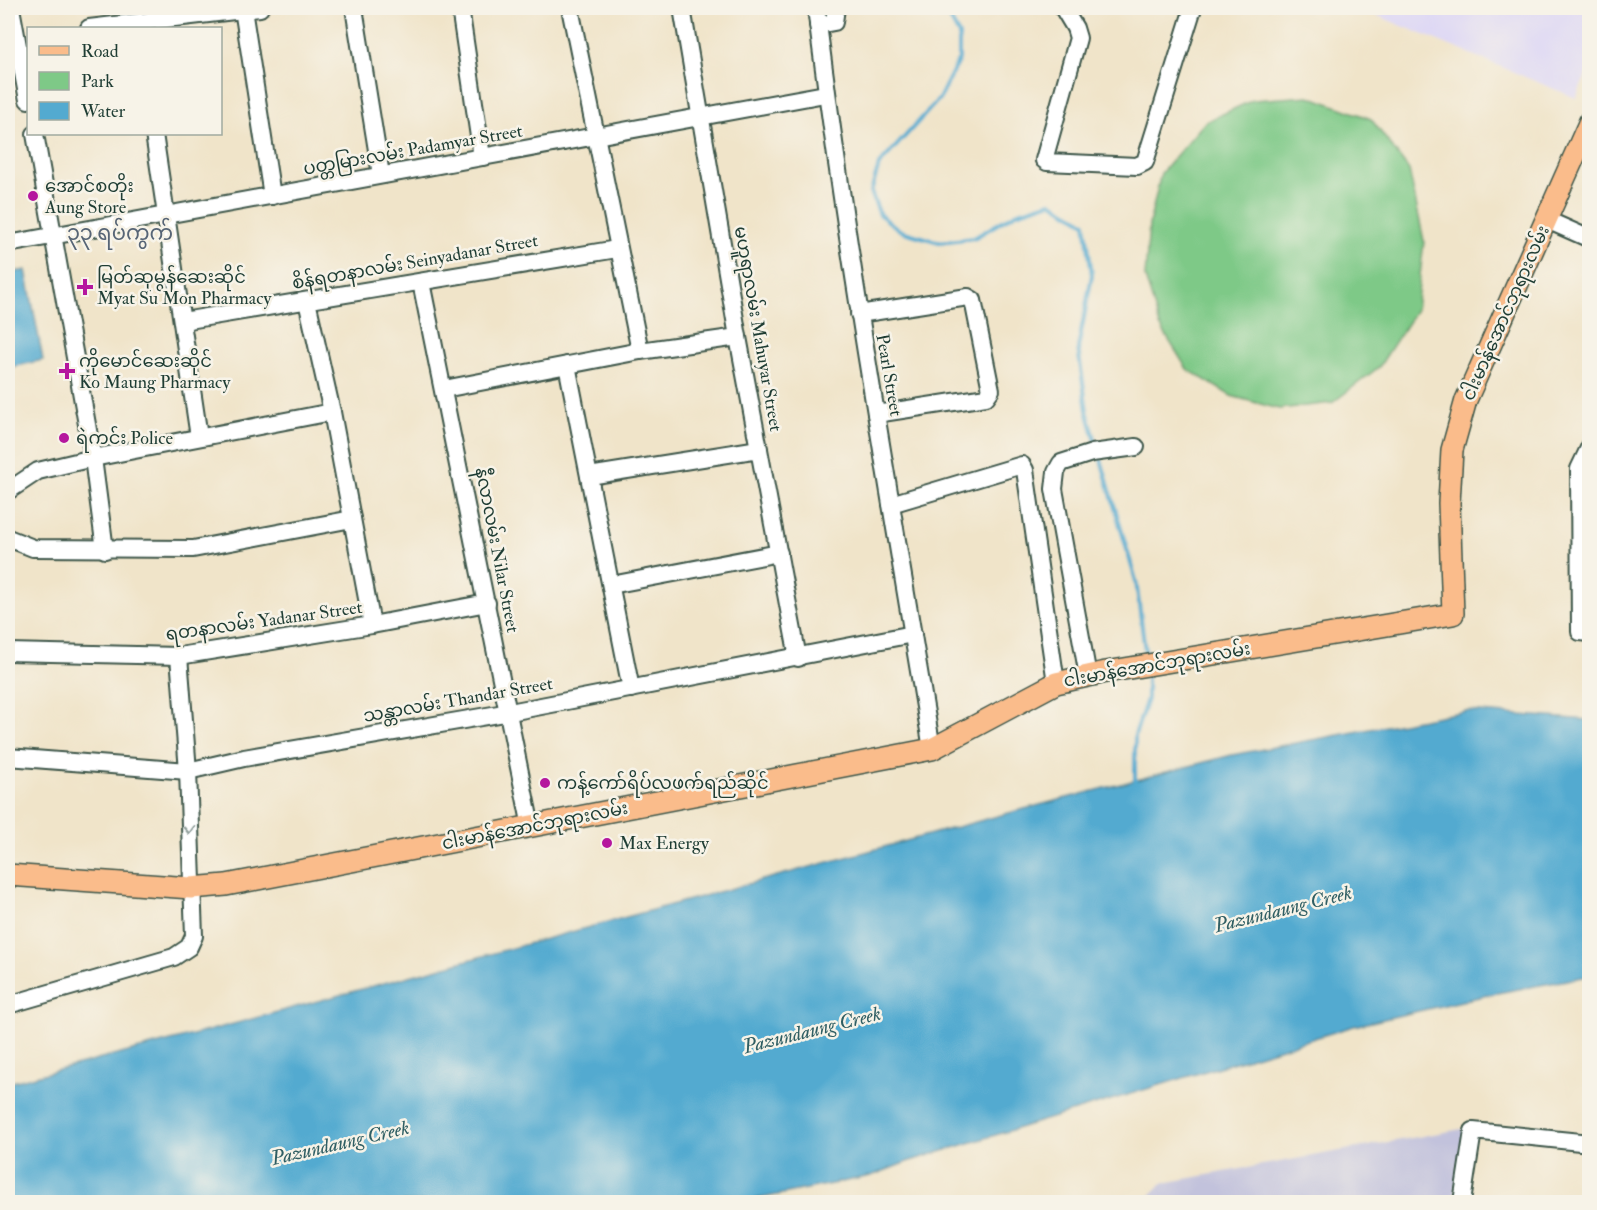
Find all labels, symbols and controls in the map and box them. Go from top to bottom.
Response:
legend [27,27,222,135]
text: Road [81,40,119,63]
text: Park [81,70,114,93]
text: Water [80,100,125,123]
street label: ပတ္တမြားလမ်း Padamyar Street [301,117,525,184]
place label: အောင်စတိုး Aung Store [44,172,134,219]
marker: အောင်စတိုး Aung Store [26,189,40,203]
district label: ၃၃ ရပ်ကွက် [67,217,173,250]
street label: ငါးမာန်အောင်ဘုရားလမ်း [1455,221,1558,405]
street label: မဟူရာလမ်း Mahuyar Street [726,224,789,434]
street label: စိန်ရတနာလမ်း Seinyadanar Street [290,226,540,298]
place label: မြတ်ဆုမွန်ဆေးဆိုင် Myat Su Mon Pharmacy [97,263,272,310]
marker: မြတ်ဆုမွန်ဆေးဆိုင် Myat Su Mon Pharmacy [78,280,92,294]
street label: Pearl Street [870,332,908,418]
place label: ကိုမောင်ဆေးဆိုင် Ko Maung Pharmacy [79,347,231,394]
marker: ကိုမောင်ဆေးဆိုင် Ko Maung Pharmacy [60,364,74,378]
place label: ရဲကင်း Police [76,425,174,453]
marker: ရဲကင်း Police [57,431,71,445]
street label: နီလာလမ်း Nilar Street [467,465,527,635]
street label: ရတနာလမ်း Yadanar Street [164,594,364,649]
street label: ငါးမာန်အောင်ဘုရားလမ်း [1061,635,1253,696]
street label: သန္တာလမ်း Thandar Street [361,670,555,731]
place label: ကန့်ကော်ရိပ်လဖက်ရည်ဆိုင် [557,769,769,798]
marker: ကန့်ကော်ရိပ်လဖက်ရည်ဆိုင် [538,776,552,790]
street label: ငါးမာန်အောင်ဘုရားလမ်း [440,795,631,858]
one-way arrow [183,825,196,834]
place label: Max Energy [619,832,710,855]
marker: Max Energy [600,836,614,850]
water label: Pazundaung Creek [1210,880,1355,938]
water label: Pazundaung Creek [739,1001,884,1059]
water label: Pazundaung Creek [267,1115,412,1171]

